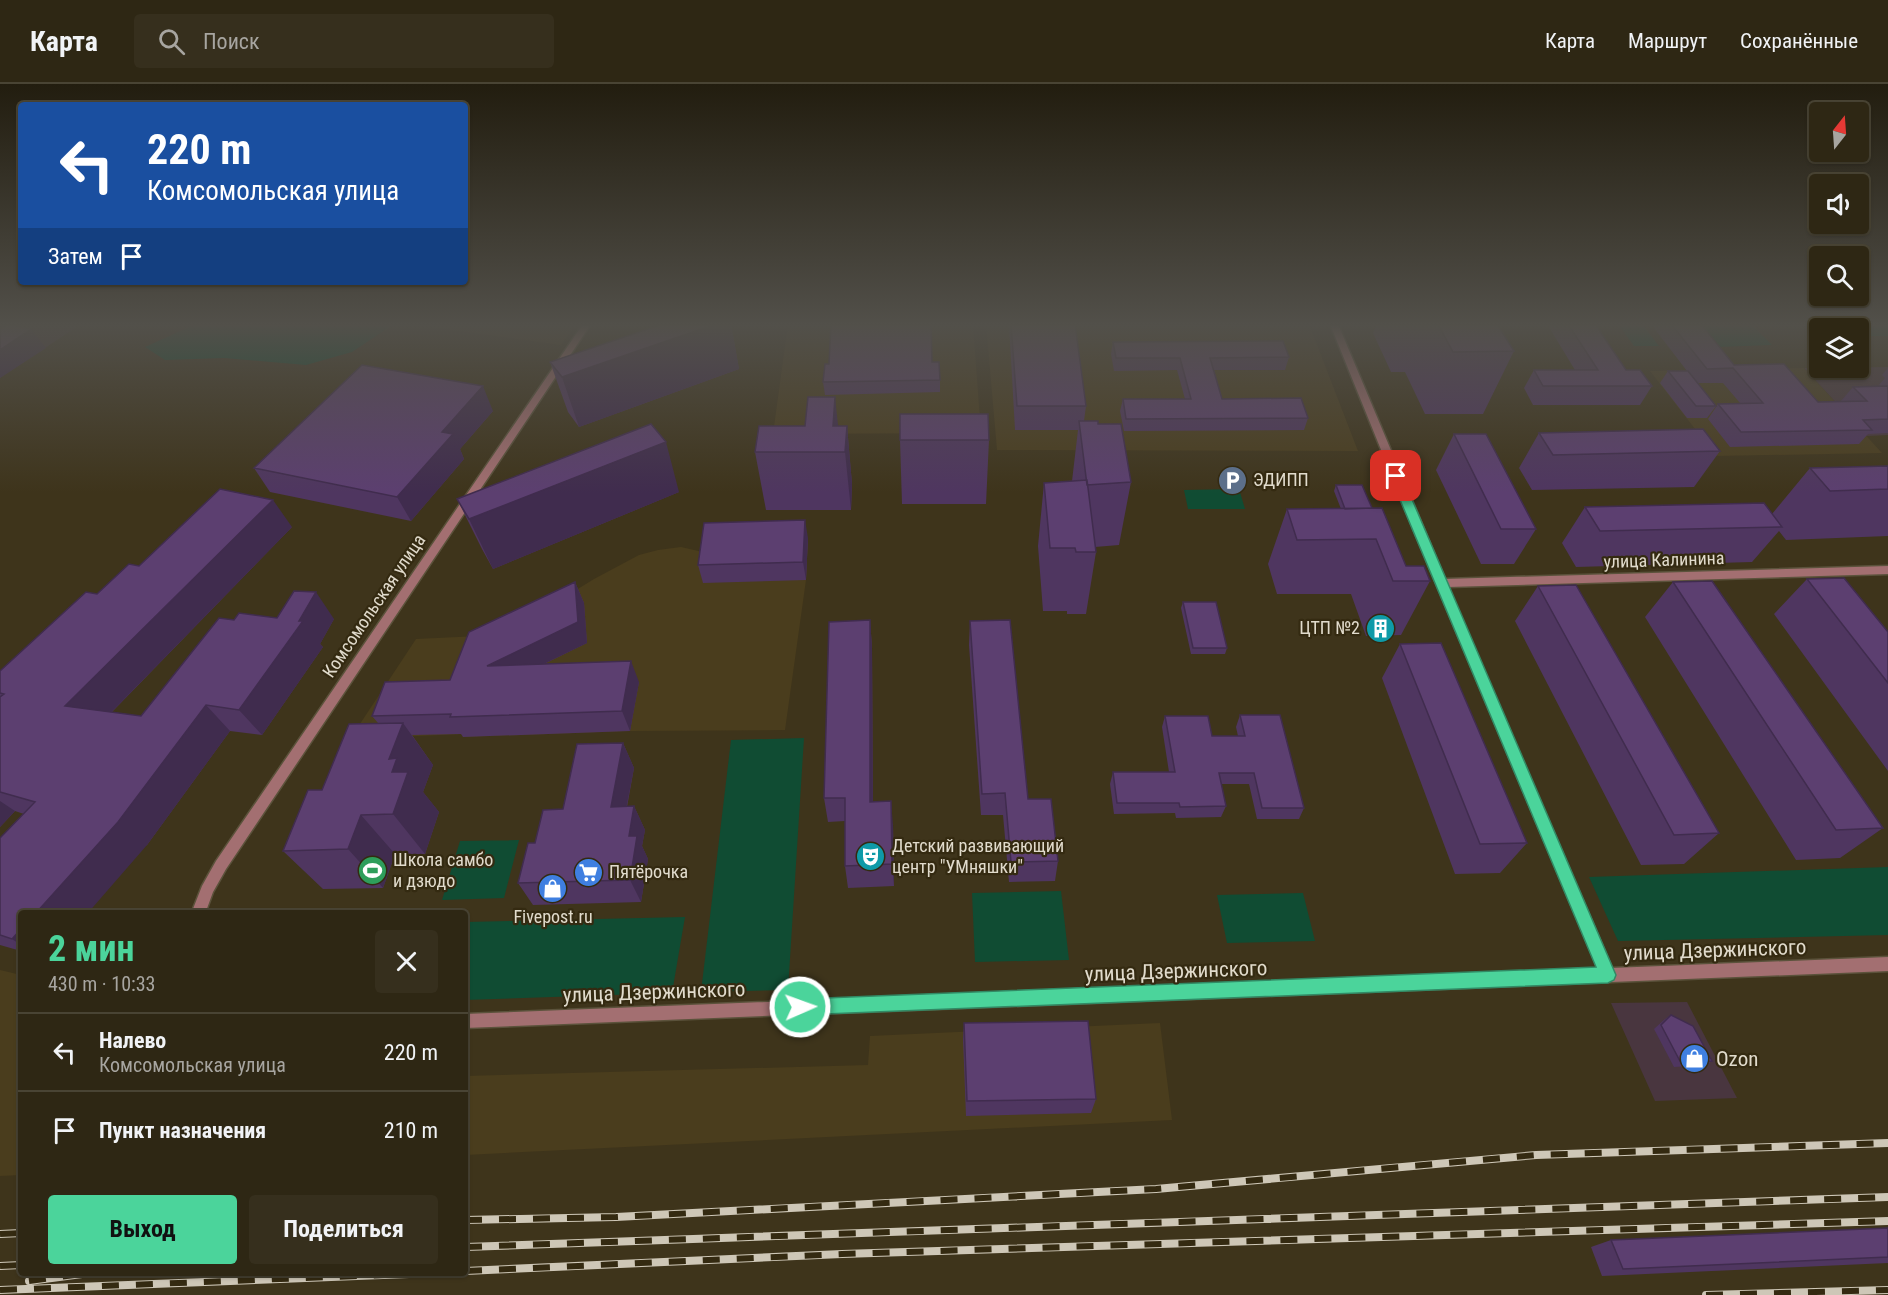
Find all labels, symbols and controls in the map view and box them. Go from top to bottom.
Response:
search box [134,14,554,68]
text: Карта [30,25,98,58]
icon: search [155,25,188,58]
text: Поиск [203,29,260,54]
text: Карта [1545,29,1595,53]
text: Маршрут [1628,29,1707,53]
text: Сохранённые [1740,29,1858,53]
north arrow [1809,102,1869,162]
map controls [1809,102,1869,378]
text: 220 m [147,125,252,174]
icon: left [48,126,126,204]
button: sound [1809,174,1869,234]
text: Комсомольская улица [147,175,399,207]
icon: arrive [115,240,148,273]
text: Затем [48,244,103,269]
button: search [1809,246,1869,306]
button: layers [1809,318,1869,378]
pin [1370,450,1421,501]
icon: arrive [1379,459,1412,492]
parking icon: ЭДИПП [1216,464,1248,496]
place label: ЭДИПП [1253,469,1309,490]
street label: Комсомольская улица [318,530,429,681]
street label: улица Калинина [1603,547,1725,572]
building icon: ЦТП №2 [1365,612,1397,644]
place label: ЦТП №2 [1299,617,1360,638]
place label: Детский развивающий центр "УМняшки" [892,835,1064,877]
theatre icon: Детский развивающий центр "УМняшки" [855,840,887,872]
place label: Школа самбо и дзюдо [393,849,493,891]
sports icon: Школа самбо и дзюдо [356,854,388,886]
supermarket icon: Пятёрочка [572,856,604,888]
place label: Пятёрочка [609,861,688,882]
shop icon: Fivepost.ru [537,872,569,904]
place label: Fivepost.ru [513,906,593,927]
text: 2 мин [48,928,134,970]
button: close [375,930,438,993]
street label: улица Дзержинского [1623,935,1807,965]
street label: улица Дзержинского [1084,956,1268,986]
text: 430 m · 10:33 [48,972,155,996]
position arrow [768,975,832,1039]
street label: улица Дзержинского [562,977,746,1007]
text: Налево [99,1028,166,1053]
icon: left [48,1036,81,1069]
text: 220 m [384,1040,438,1065]
shop icon: Ozon [1679,1043,1711,1075]
place label: Ozon [1716,1047,1758,1071]
text: Комсомольская улица [99,1053,286,1077]
icon: arrive [48,1114,81,1147]
text: Пункт назначения [99,1118,266,1143]
text: 210 m [384,1118,438,1143]
button: Выход [48,1195,237,1264]
button: Поделиться [249,1195,438,1264]

